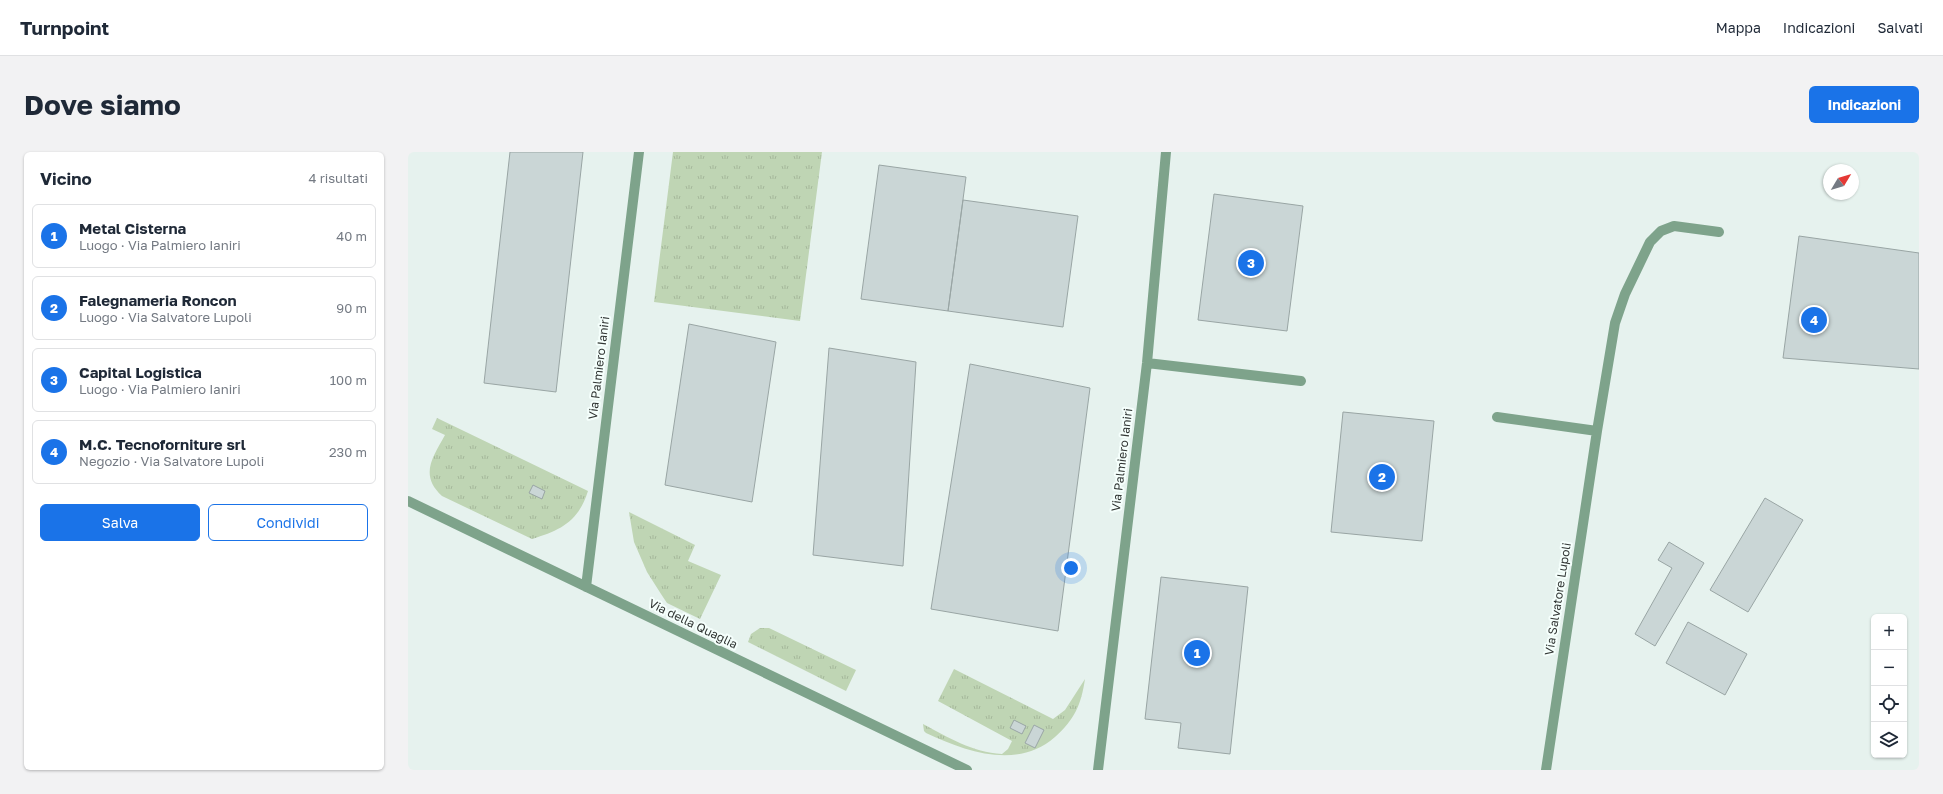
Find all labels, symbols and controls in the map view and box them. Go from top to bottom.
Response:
text: Turnpoint [20,16,109,39]
text: Mappa [1716,19,1761,36]
text: Indicazioni [1783,19,1855,36]
text: Salvati [1877,19,1923,36]
button: Indicazioni [1809,86,1919,123]
text: Dove siamo [24,88,181,121]
north arrow [1823,164,1859,200]
text: Vicino [40,168,92,189]
text: 4 risultati [309,170,368,186]
text: Metal Cisterna [79,219,186,237]
text: 1 [51,228,57,244]
text: 40 m [336,228,367,244]
text: Luogo · Via Palmiero Ianiri [79,237,241,253]
pin: 3 [1238,248,1264,278]
text: Falegnameria Roncon [79,291,236,309]
text: 2 [50,300,58,316]
text: 90 m [336,300,367,316]
pin: 4 [1801,305,1827,335]
text: Luogo · Via Salvatore Lupoli [79,309,252,325]
street label: Via Palmiero Ianiri [585,315,612,420]
text: Capital Logistica [79,363,202,381]
text: 3 [50,372,58,388]
text: 100 m [330,372,367,388]
text: Luogo · Via Palmiero Ianiri [79,381,241,397]
street label: Via Palmiero Ianiri [1108,407,1135,512]
text: M.C. Tecnoforniture srl [79,435,246,453]
text: 4 [50,444,58,460]
text: 230 m [329,444,367,460]
text: Negozio · Via Salvatore Lupoli [79,453,264,469]
pin: 2 [1369,462,1395,492]
button: Salva [40,504,200,541]
button: Condividi [208,504,368,541]
street label: Via Salvatore Lupoli [1541,541,1574,656]
your location [1061,558,1081,578]
street label: Via della Quaglia [646,596,740,652]
map controls [1871,614,1907,758]
button: + [1871,614,1907,650]
pin: 1 [1184,638,1210,668]
button: − [1871,650,1907,686]
button: locate [1871,686,1907,722]
button: layers [1871,722,1907,758]

